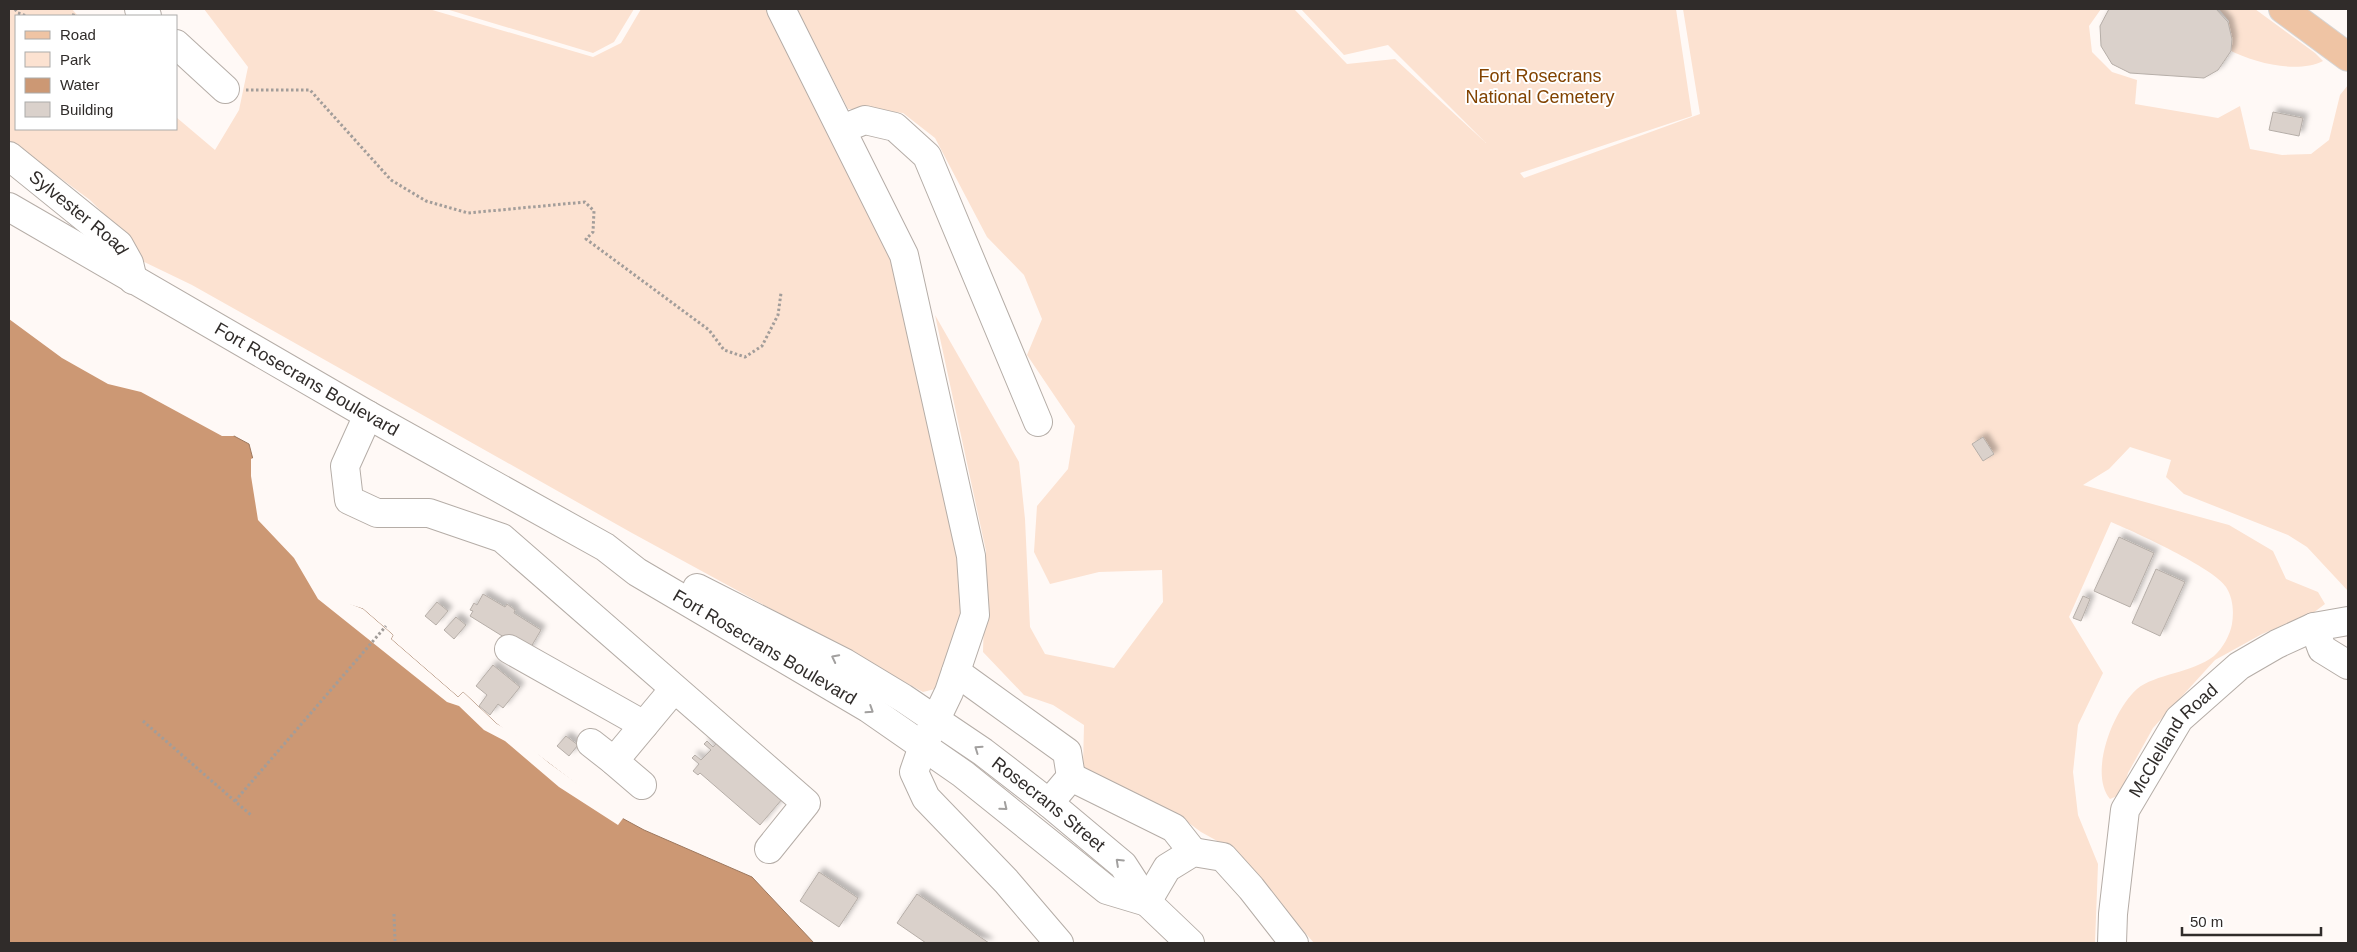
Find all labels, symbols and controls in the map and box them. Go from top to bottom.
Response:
legend [15,15,178,130]
text: Road [60,26,96,43]
text: Park [60,51,91,68]
park label: Fort Rosecrans National Cemetery [1465,66,1615,107]
text: Water [60,76,99,93]
text: Building [60,101,113,118]
street label: Sylvester Road [25,166,132,258]
street label: Fort Rosecrans Boulevard [211,318,402,440]
street label: Fort Rosecrans Boulevard [669,586,860,709]
one-way arrow [832,655,841,665]
street label: McClelland Road [2125,680,2222,801]
one-way arrow [865,704,874,713]
one-way arrow [975,746,984,755]
street label: Rosecrans Street [988,753,1109,856]
one-way arrow [998,801,1007,809]
one-way arrow [1115,859,1124,868]
scale bar [2182,904,2321,936]
text: 50 m [2190,913,2223,930]

